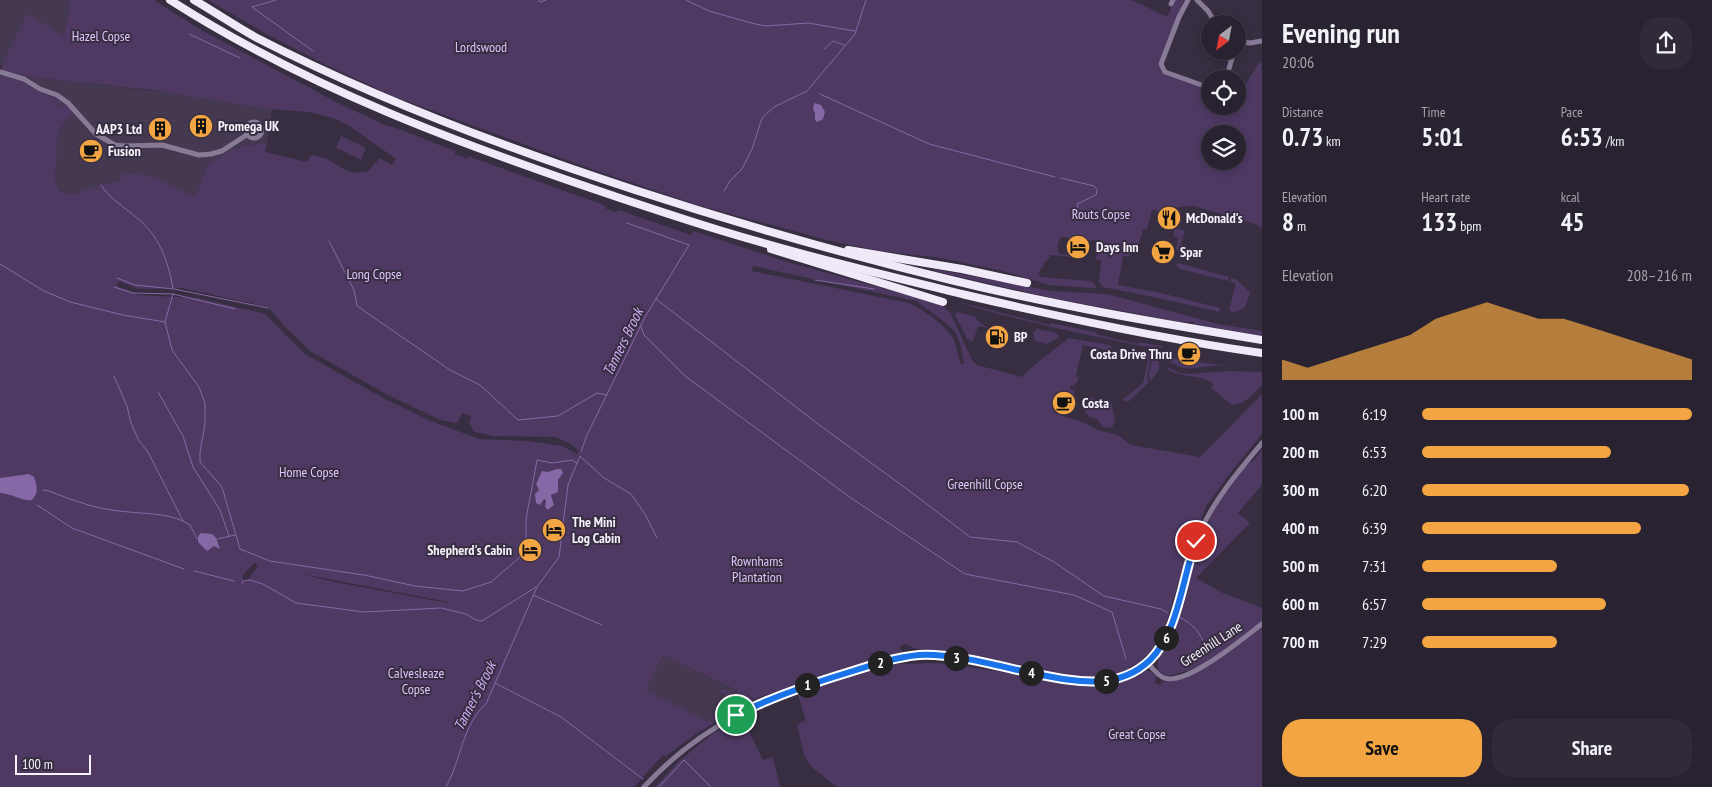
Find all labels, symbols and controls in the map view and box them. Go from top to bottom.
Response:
text: Evening run [1282,14,1400,51]
north arrow [1201,15,1246,60]
map controls [1201,15,1246,170]
button: share [1640,17,1692,69]
park label: Hazel Copse [72,27,131,45]
park label: Lordswood [455,38,507,56]
text: 20:06 [1282,52,1314,72]
button: locate [1201,70,1246,115]
text: Distance [1282,103,1323,121]
text: Time [1421,103,1446,121]
text: Pace [1561,103,1583,121]
building icon: Promega UK [188,113,214,139]
building icon: AAP3 Ltd [147,116,173,142]
place label: Promega UK [218,117,280,135]
place label: AAP3 Ltd [95,120,142,138]
text: 0.73 [1282,121,1323,153]
text: 5:01 [1421,121,1463,153]
text: 6:53 [1561,121,1603,153]
button: layers [1201,125,1246,170]
text: km [1323,132,1341,150]
text: /km [1603,132,1624,150]
cafe icon: Fusion [78,138,104,164]
place label: Fusion [108,142,141,160]
text: Elevation [1282,188,1327,206]
text: Heart rate [1421,188,1470,206]
text: kcal [1561,188,1580,206]
park label: Routs Copse [1072,205,1130,223]
restaurant icon: McDonald's [1156,205,1182,231]
text: 8 [1282,206,1294,238]
text: 133 [1421,206,1457,238]
text: 45 [1561,206,1585,238]
place label: McDonald's [1186,209,1243,227]
text: m [1294,217,1306,235]
text: bpm [1457,217,1481,235]
hotel icon: Days Inn [1065,234,1091,260]
place label: Days Inn [1096,238,1139,256]
supermarket icon: Spar [1150,239,1176,265]
place label: Spar [1180,243,1203,261]
park label: Long Copse [346,265,402,283]
text: Elevation [1282,265,1333,285]
text: 208–216 m [1627,265,1692,285]
water label: Tanners Brook [598,303,648,379]
fuel station icon: BP [984,324,1010,350]
place label: BP [1014,328,1028,346]
cafe icon: Costa Drive Thru [1176,341,1202,367]
place label: Costa Drive Thru [1090,345,1172,363]
cafe icon: Costa [1051,390,1077,416]
place label: Costa [1082,394,1109,412]
text: 100 m [1282,404,1319,424]
text: 6:19 [1362,404,1387,424]
text: 200 m [1282,442,1319,462]
text: 6:53 [1362,442,1387,462]
park label: Home Copse [279,463,339,481]
park label: Greenhill Copse [947,475,1023,493]
text: 300 m [1282,480,1319,500]
text: 6:20 [1362,480,1387,500]
place label: The Mini Log Cabin [572,513,620,547]
hotel icon: The Mini Log Cabin [541,517,567,543]
text: 400 m [1282,518,1319,538]
text: 6:39 [1362,518,1387,538]
pin [1175,520,1217,562]
icon: check [1182,527,1210,555]
hotel icon: Shepherd's Cabin [517,537,543,563]
place label: Shepherd's Cabin [427,541,512,559]
park label: Rownhams Plantation [731,552,783,586]
text: 500 m [1282,556,1319,576]
text: 7:31 [1362,556,1387,576]
text: 600 m [1282,594,1319,614]
text: 6:57 [1362,594,1387,614]
street label: Greenhill Lane [1177,617,1246,671]
pin: 6 [1154,626,1178,650]
text: 6 [1163,629,1170,647]
text: 700 m [1282,632,1319,652]
text: 7:29 [1362,632,1387,652]
pin: 3 [944,646,968,670]
text: 3 [953,649,960,667]
pin: 2 [868,650,892,676]
text: 2 [877,654,884,672]
water label: Tanner's Brook [449,656,501,734]
pin: 4 [1018,660,1044,686]
park label: Calvesleaze Copse [388,664,444,698]
text: 4 [1028,664,1035,682]
pin: 5 [1094,668,1118,694]
pin: 1 [794,672,820,698]
text: 5 [1103,672,1110,690]
text: 1 [804,676,811,694]
pin [715,694,757,736]
icon: arrive [722,701,750,729]
button: Save [1282,719,1482,777]
button: Share [1492,719,1692,777]
park label: Great Copse [1108,725,1166,743]
scale bar [15,752,91,775]
text: 100 m [22,755,53,773]

